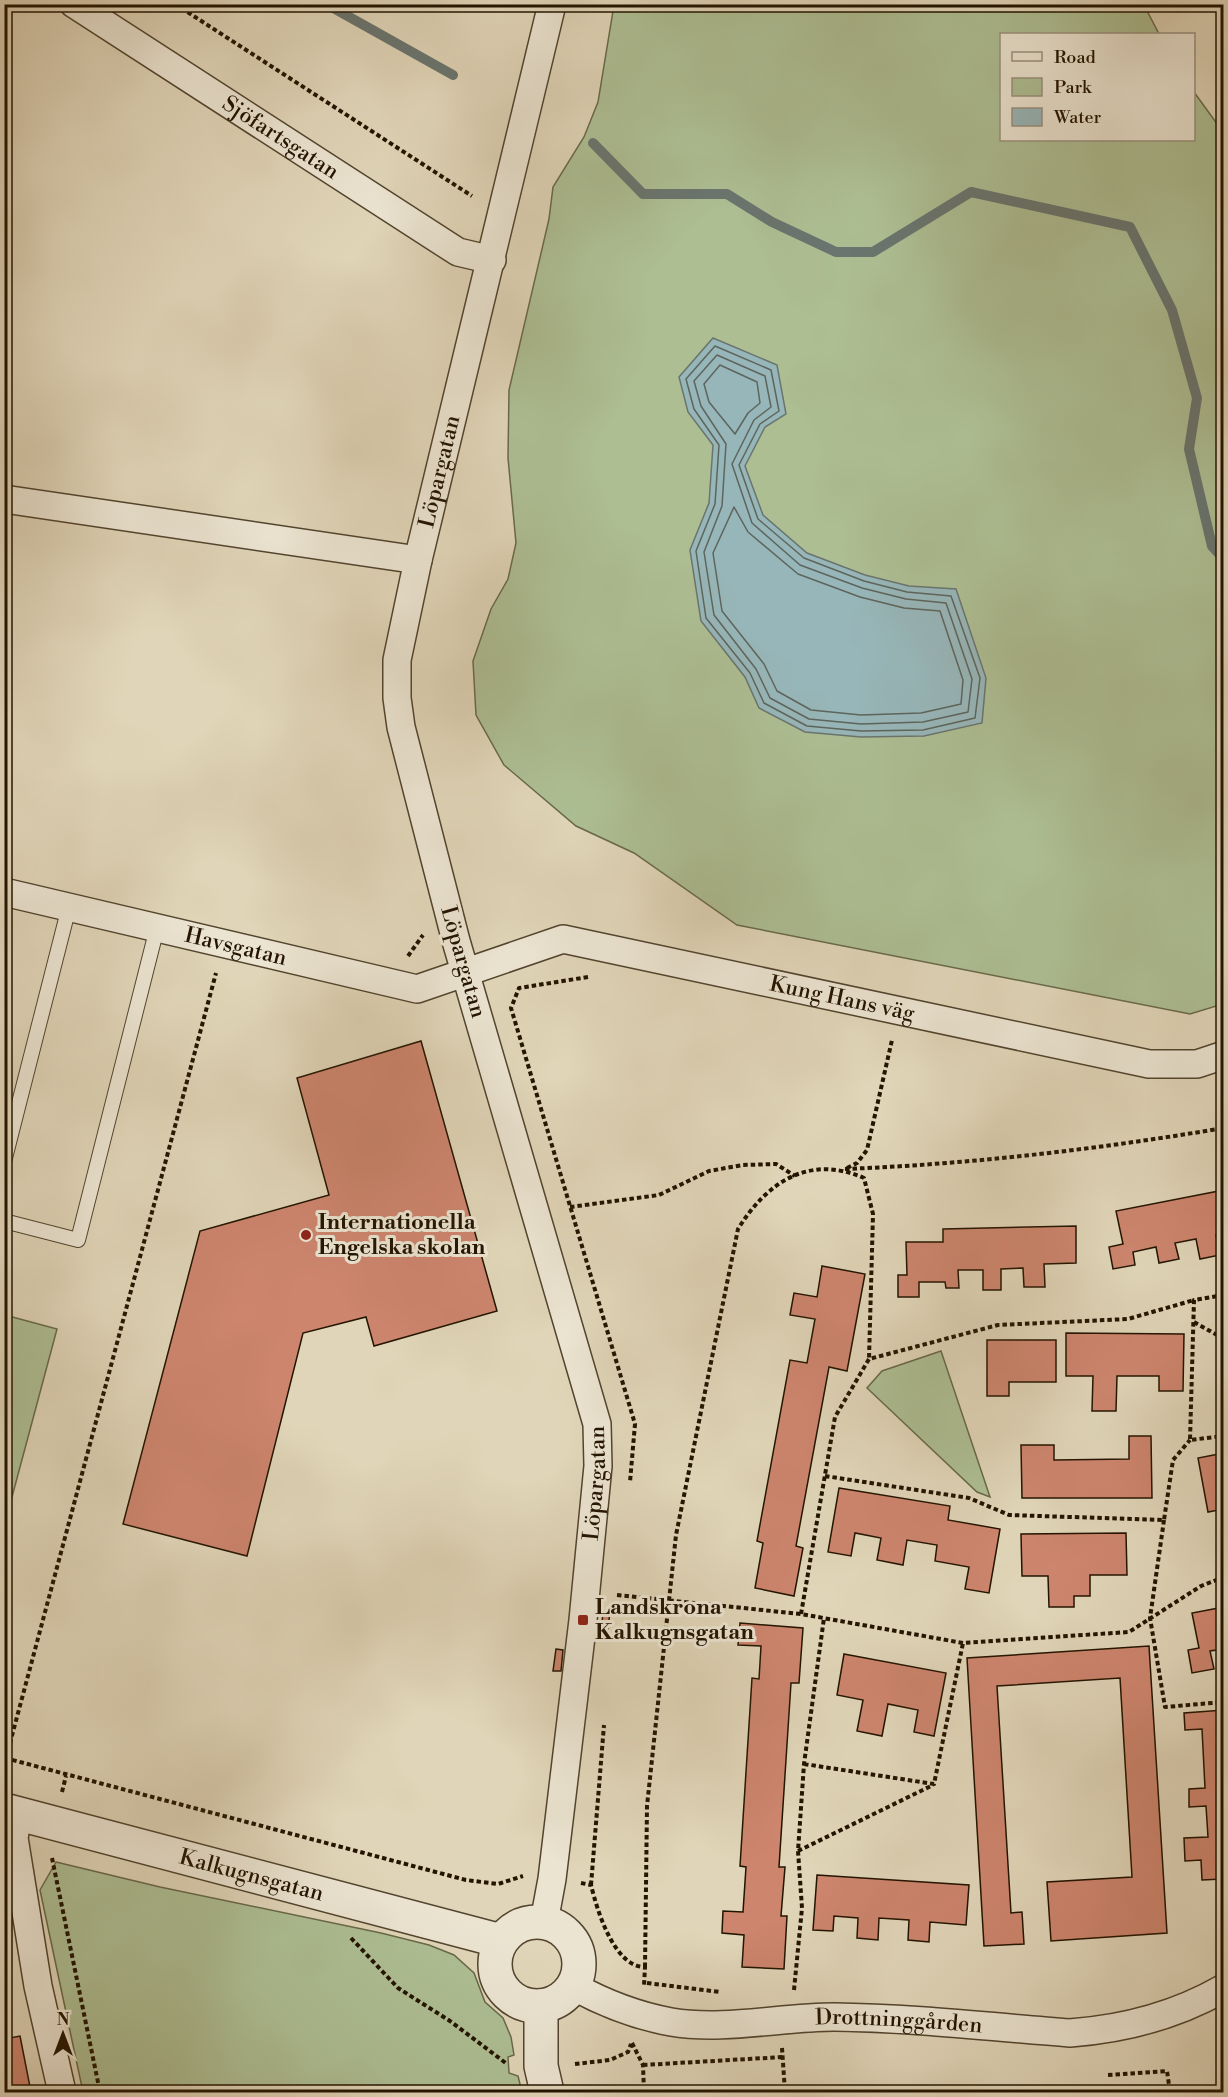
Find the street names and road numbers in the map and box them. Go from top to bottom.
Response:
street label: Sjöfartsgatan [217,90,344,185]
street label: Löpargatan [413,412,466,531]
street label: Löpargatan [434,903,492,1021]
street label: Havsgatan [182,921,289,971]
street label: Kung Hans väg [767,970,918,1027]
street label: Löpargatan [577,1425,612,1542]
street label: Kalkugnsgatan [176,1843,327,1907]
street label: Drottninggården [815,2003,984,2039]

